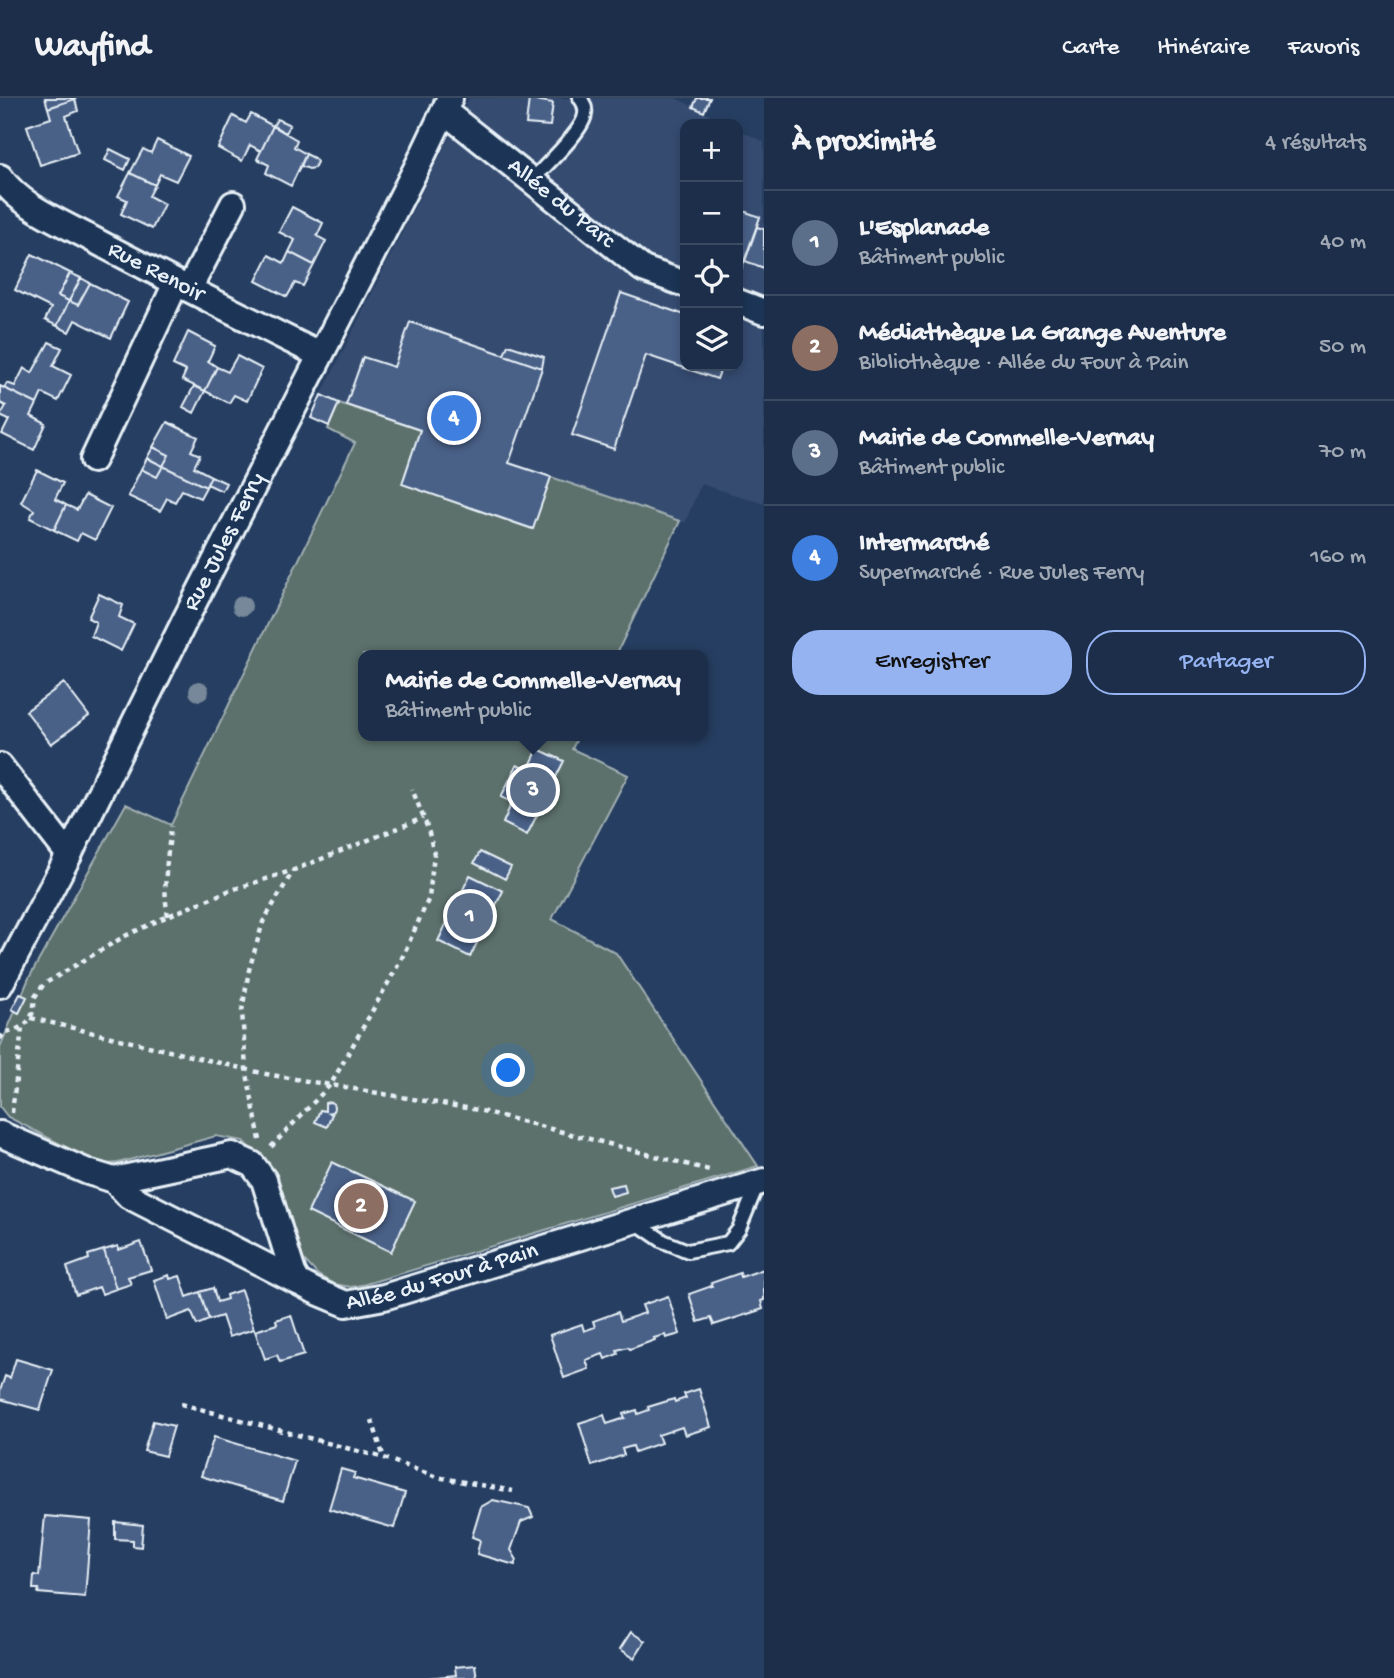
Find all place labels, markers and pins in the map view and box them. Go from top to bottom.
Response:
pin: 4 [431,392,477,444]
pin: 3 [510,764,556,816]
pin: 1 [447,890,493,942]
pin: 2 [338,1180,384,1232]

